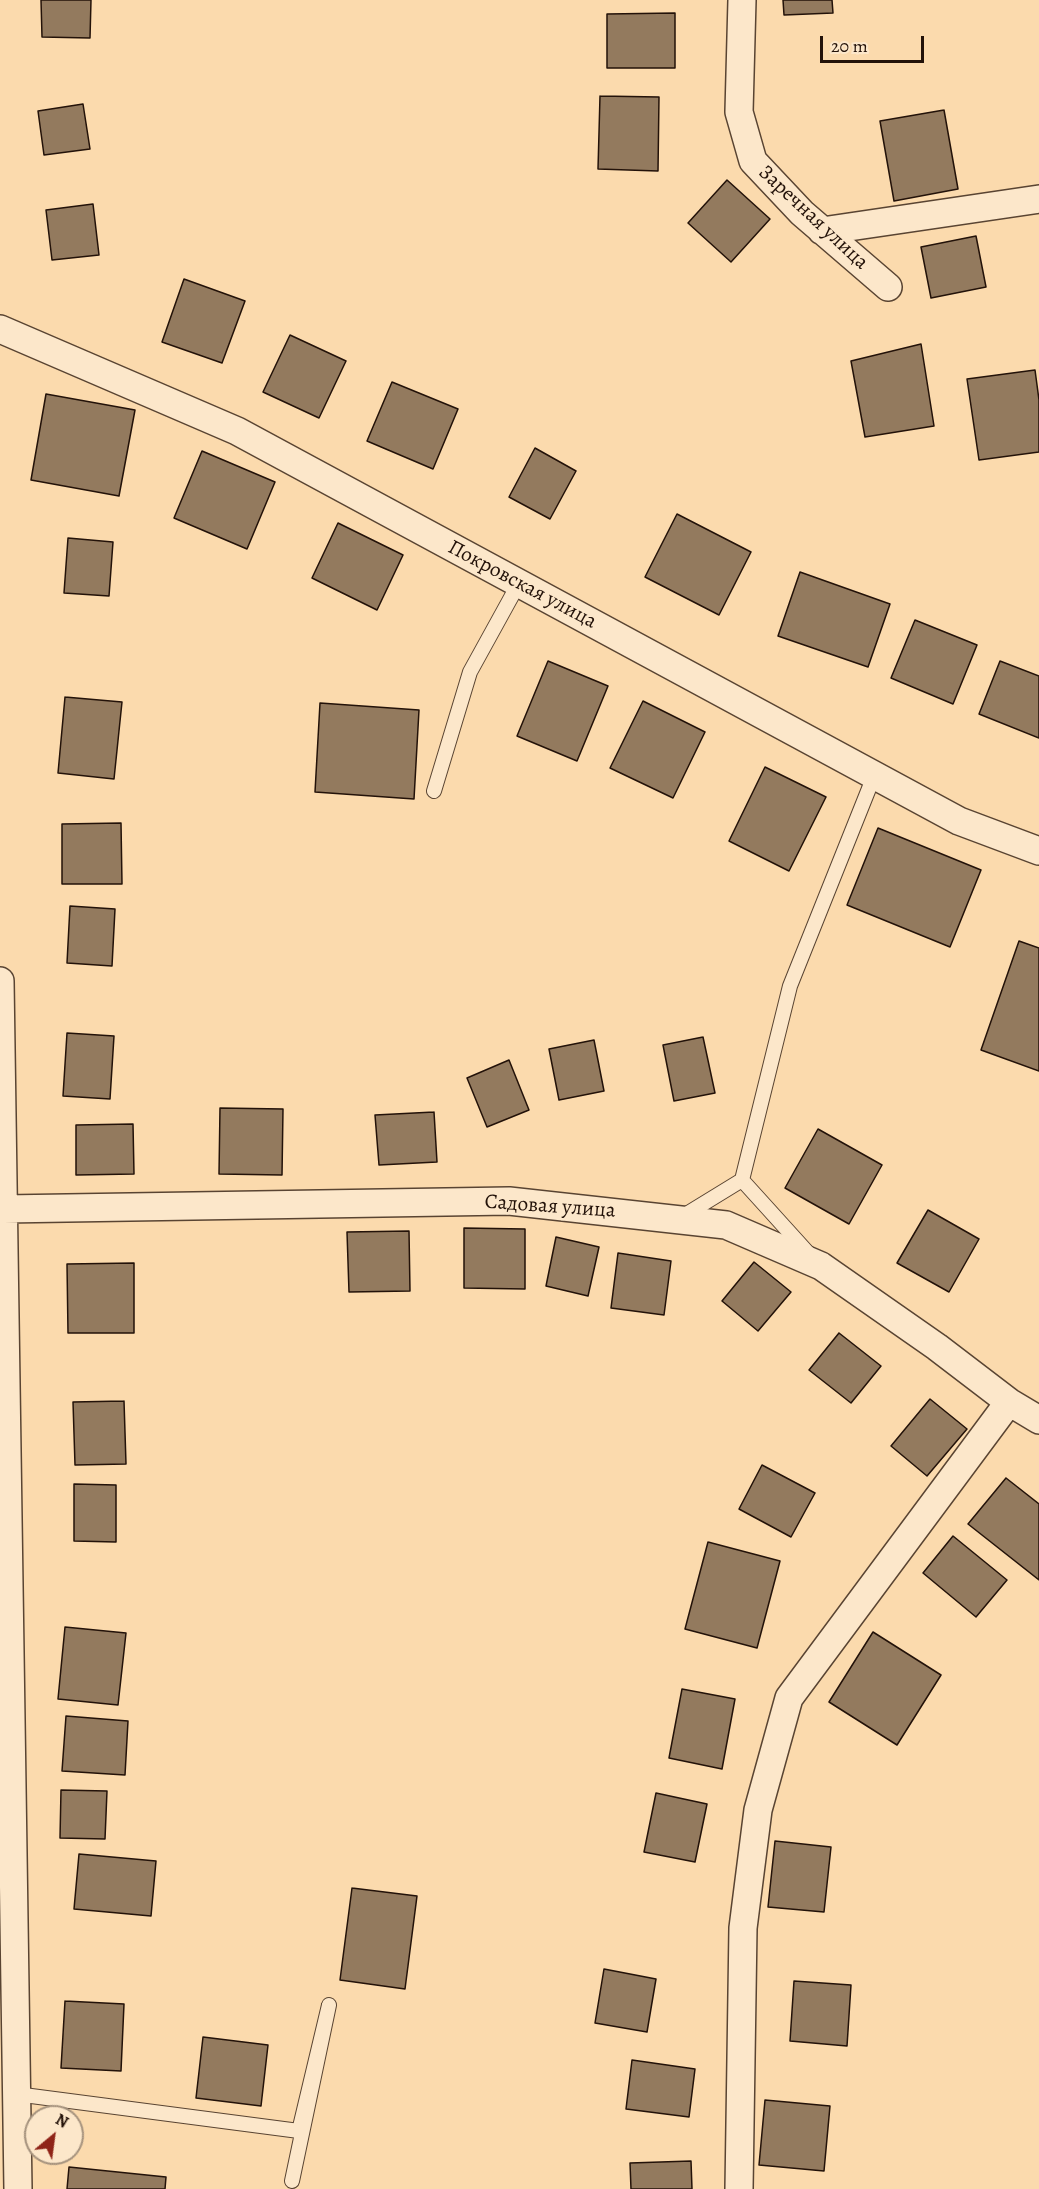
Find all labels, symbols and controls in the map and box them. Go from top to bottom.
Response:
scale bar [823,24,926,62]
text: 20 m [831,34,868,58]
street label: Заречная улица [753,161,873,275]
street label: Покровская улица [443,535,601,635]
street label: Садовая улица [484,1190,616,1224]
north arrow [24,2105,84,2165]
text: N [51,2109,72,2133]

